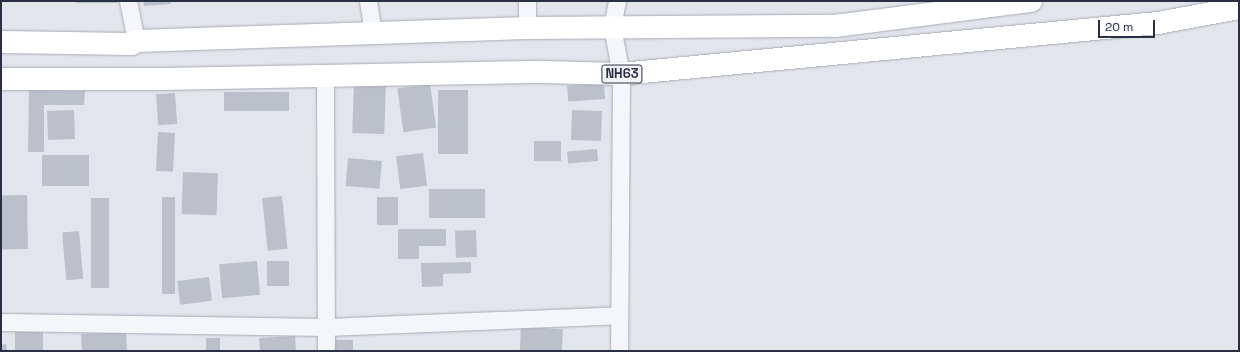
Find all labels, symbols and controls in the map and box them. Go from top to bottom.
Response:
scale bar [1100,12,1157,38]
text: 20 m [1105,19,1133,35]
road number: NH63 [601,63,643,85]

